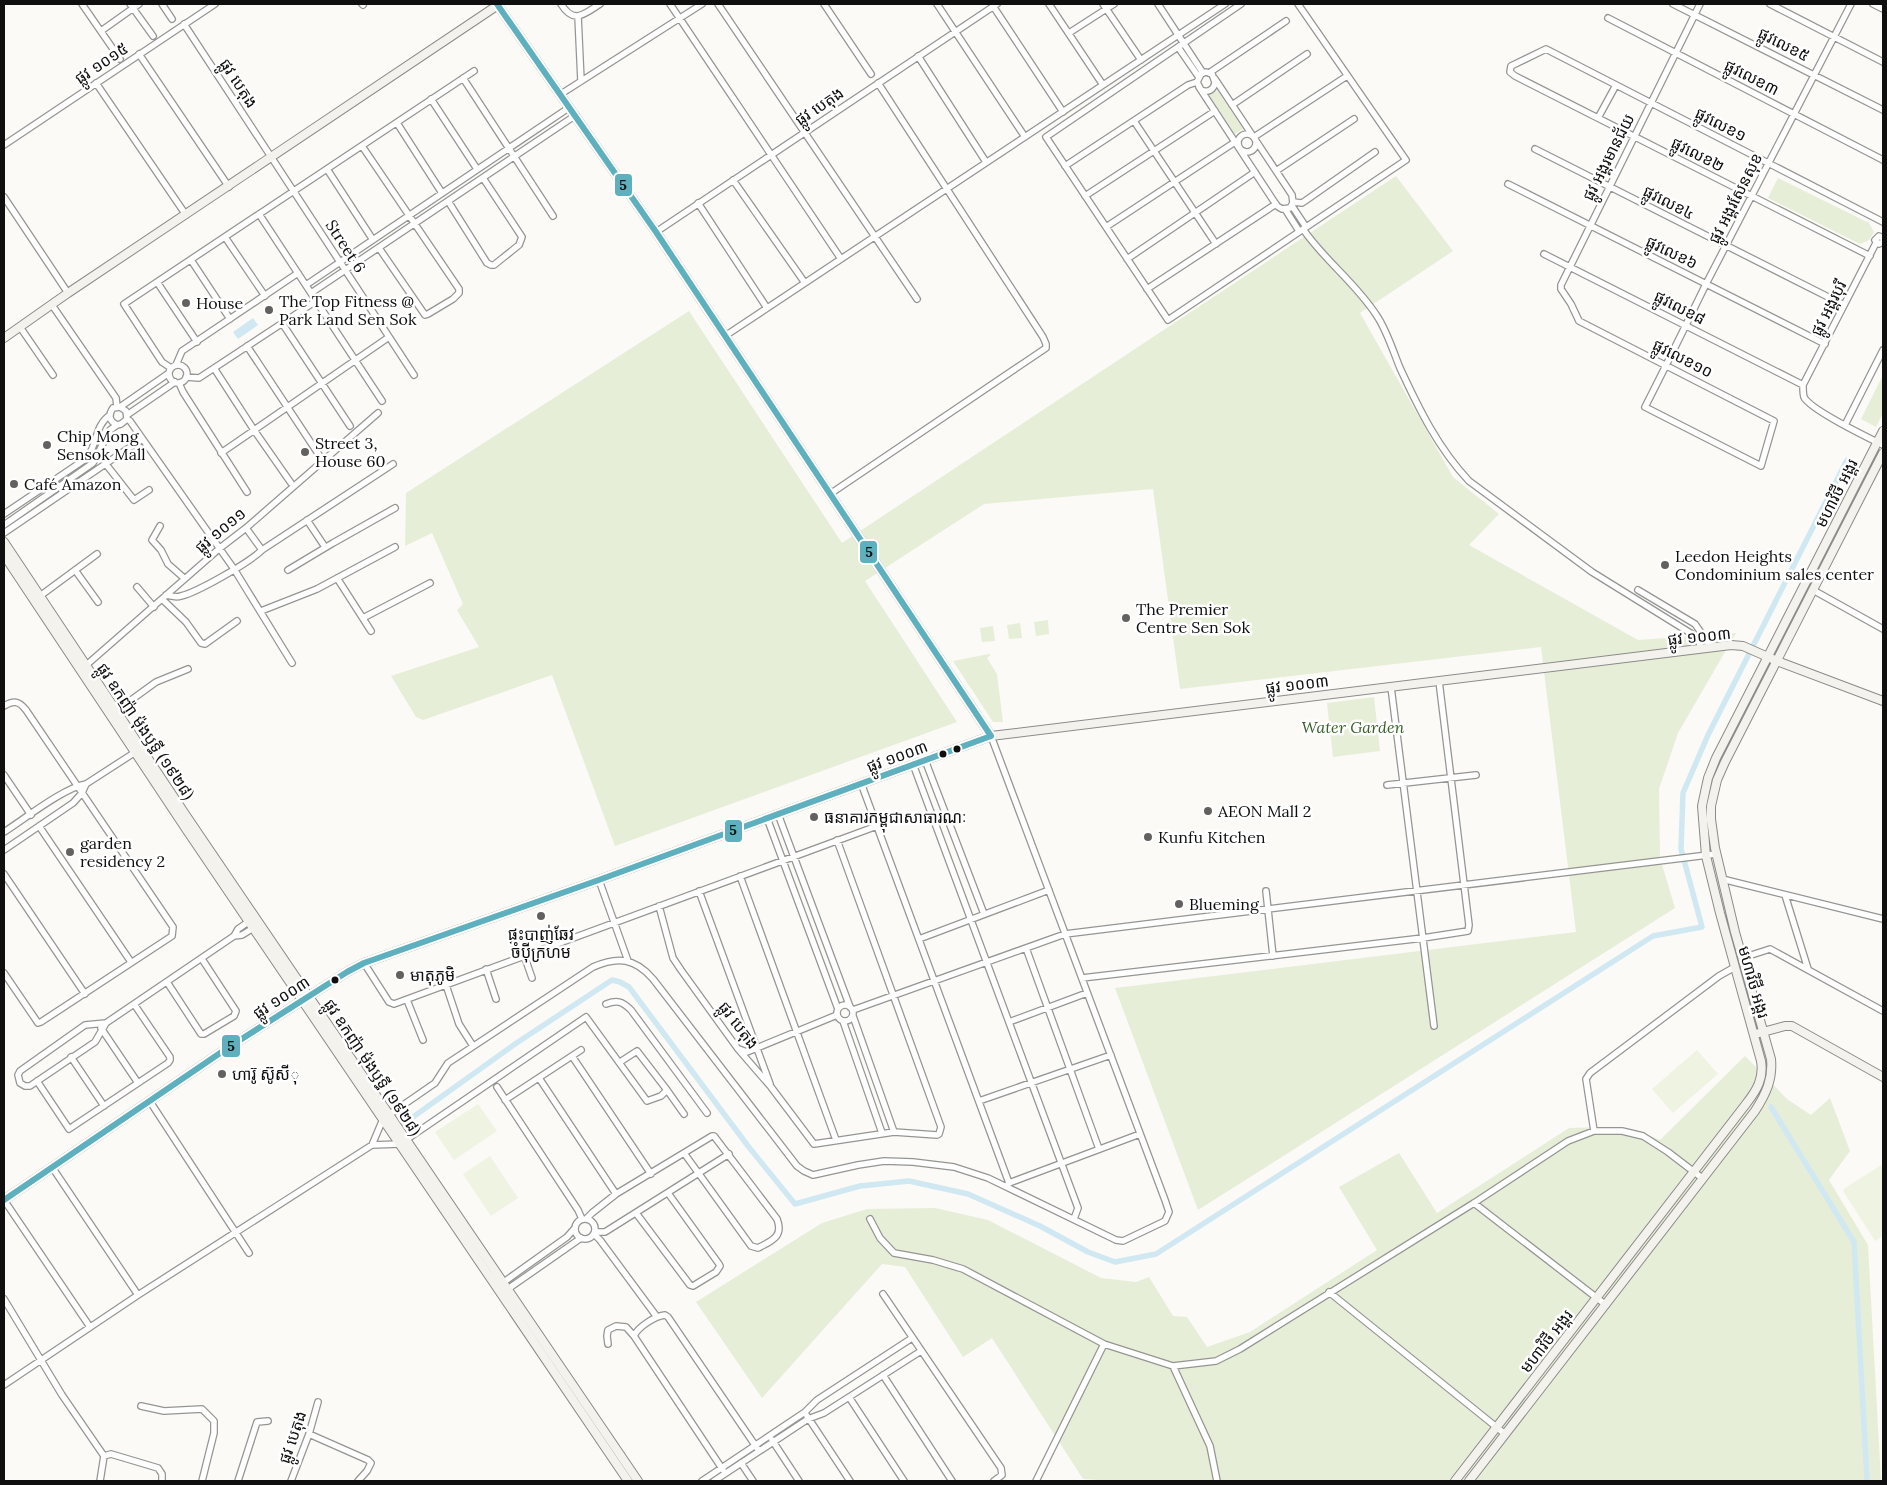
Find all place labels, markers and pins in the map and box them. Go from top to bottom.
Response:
place label: The Top Fitness @ Park Land Sen Sok [279,291,417,329]
place label: House [196,293,243,313]
marker: House [180,297,192,309]
marker: The Top Fitness @ Park Land Sen Sok [263,304,275,316]
place label: Chip Mong Sensok Mall [57,426,146,464]
place label: Street 3, House 60 [315,433,386,471]
marker: Chip Mong Sensok Mall [41,439,53,451]
marker: Street 3, House 60 [299,446,311,458]
place label: Café Amazon [24,474,122,494]
marker: Café Amazon [8,478,20,490]
place label: Leedon Heights Condominium sales center [1675,546,1874,584]
marker: Leedon Heights Condominium sales center [1659,559,1671,571]
place label: The Premier Centre Sen Sok [1136,599,1250,637]
marker: The Premier Centre Sen Sok [1120,612,1132,624]
unlabelled marker [952,744,962,754]
unlabelled marker [938,749,948,759]
place label: AEON Mall 2 [1217,801,1311,821]
marker: AEON Mall 2 [1202,805,1214,817]
place label: ធនាគារកម្ពុជាសាធារណៈ [824,807,967,833]
marker: ធនាគារកម្ពុជាសាធារណៈ [808,811,820,823]
place label: Kunfu Kitchen [1158,827,1266,847]
marker: Kunfu Kitchen [1142,831,1154,843]
place label: garden residency 2 [80,833,165,871]
marker: garden residency 2 [64,846,76,858]
place label: Blueming [1189,894,1260,914]
marker: Blueming [1173,898,1185,910]
marker: ផ្ទះបាញ់ឆែវ ចំប៉ីក្រហម [535,910,547,922]
place label: ផ្ទះបាញ់ឆែវ ចំប៉ីក្រហម [508,924,574,963]
place label: មាតុភូមិ [410,965,455,986]
marker: មាតុភូមិ [394,969,406,981]
unlabelled marker [330,975,340,985]
place label: ហារ៊ូ ស៊ូសីុ [232,1064,300,1085]
marker: ហារ៊ូ ស៊ូសីុ [216,1068,228,1080]

